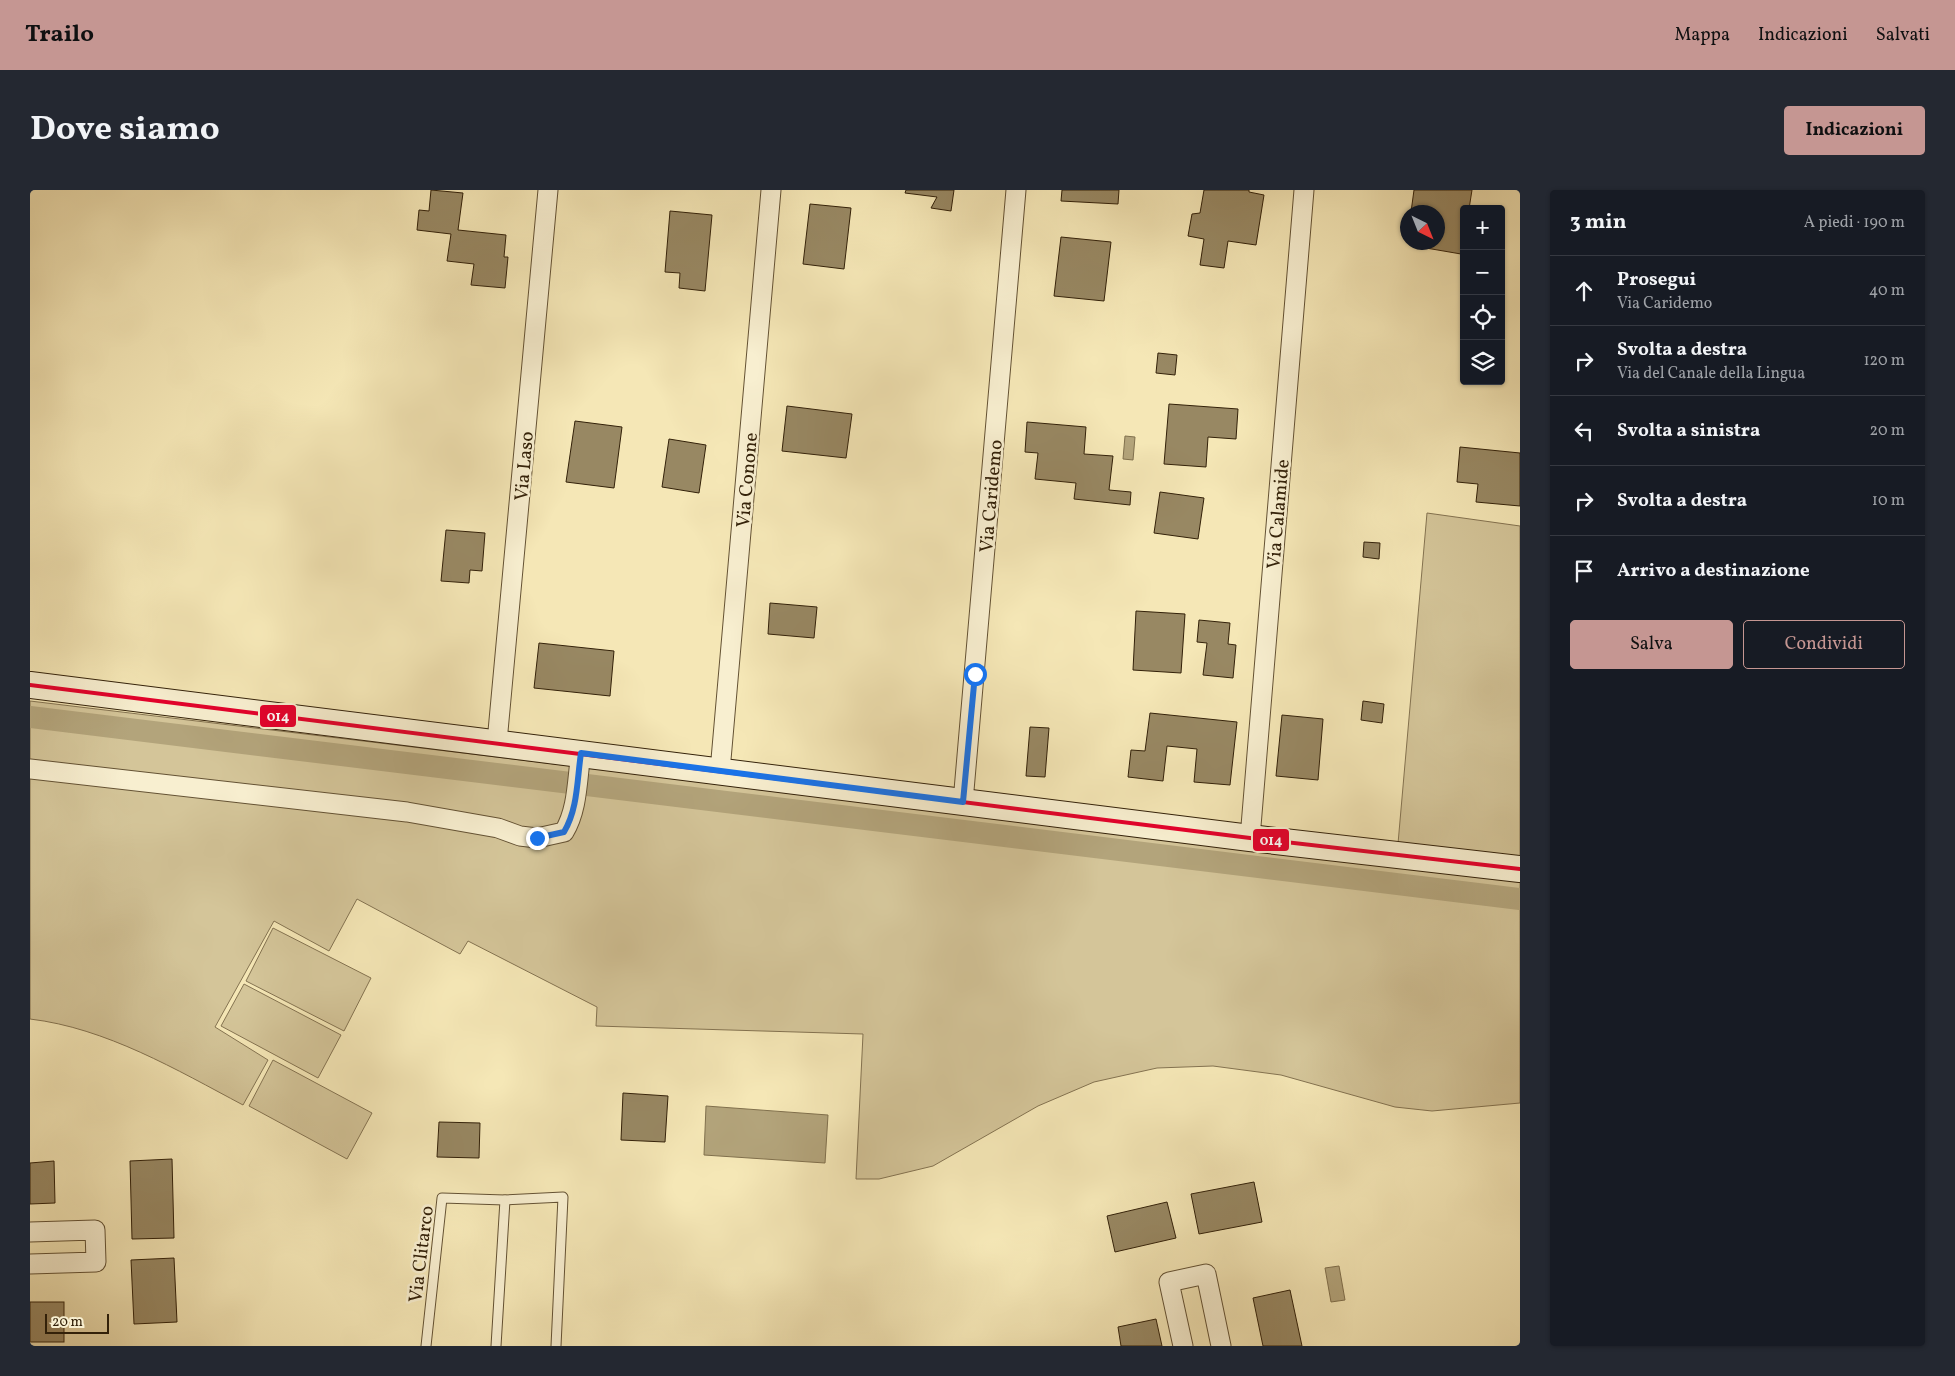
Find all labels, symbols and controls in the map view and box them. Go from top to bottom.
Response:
text: Trailo [25,18,94,52]
text: Mappa [1675,23,1730,48]
text: Indicazioni [1758,23,1848,48]
text: Salvati [1876,23,1930,48]
text: Dove siamo [30,106,220,154]
button: Indicazioni [1784,106,1925,155]
north arrow [1400,205,1445,250]
map controls [1460,205,1505,385]
button: + [1460,205,1505,250]
text: 3 min [1570,208,1626,237]
text: A piedi · 190 m [1804,212,1905,234]
button: − [1460,250,1505,295]
text: Prosegui [1617,267,1696,293]
icon: ahead [1570,277,1598,305]
text: 40 m [1869,280,1905,302]
text: Via Caridemo [1617,293,1712,315]
button: locate [1460,295,1505,340]
text: Svolta a destra [1617,337,1747,363]
button: layers [1460,340,1505,385]
icon: right [1570,347,1598,375]
text: 120 m [1863,350,1905,372]
text: Via del Canale della Lingua [1617,363,1805,385]
icon: left [1570,417,1598,445]
text: Svolta a sinistra [1617,418,1760,444]
text: 20 m [1870,420,1905,442]
street label: Via Laso [509,430,541,502]
street label: Via Conone [731,432,765,529]
street label: Via Caridemo [974,439,1010,554]
street label: Via Calamide [1261,458,1297,570]
icon: right [1570,487,1598,515]
text: Svolta a destra [1617,488,1747,514]
text: 10 m [1872,490,1905,512]
icon: arrive [1570,557,1598,585]
text: Arrivo a destinazione [1617,558,1810,584]
button: Salva [1570,620,1733,669]
button: Condividi [1743,620,1905,669]
route start [964,663,987,686]
line badge: 014 [259,704,297,728]
text: 014 [267,708,290,727]
route end [526,827,549,850]
line badge: 014 [1252,828,1290,852]
text: 014 [1260,832,1283,851]
street label: Via Clitarco [403,1204,441,1304]
scale bar [45,1311,109,1334]
text: 20 m [52,1313,83,1332]

